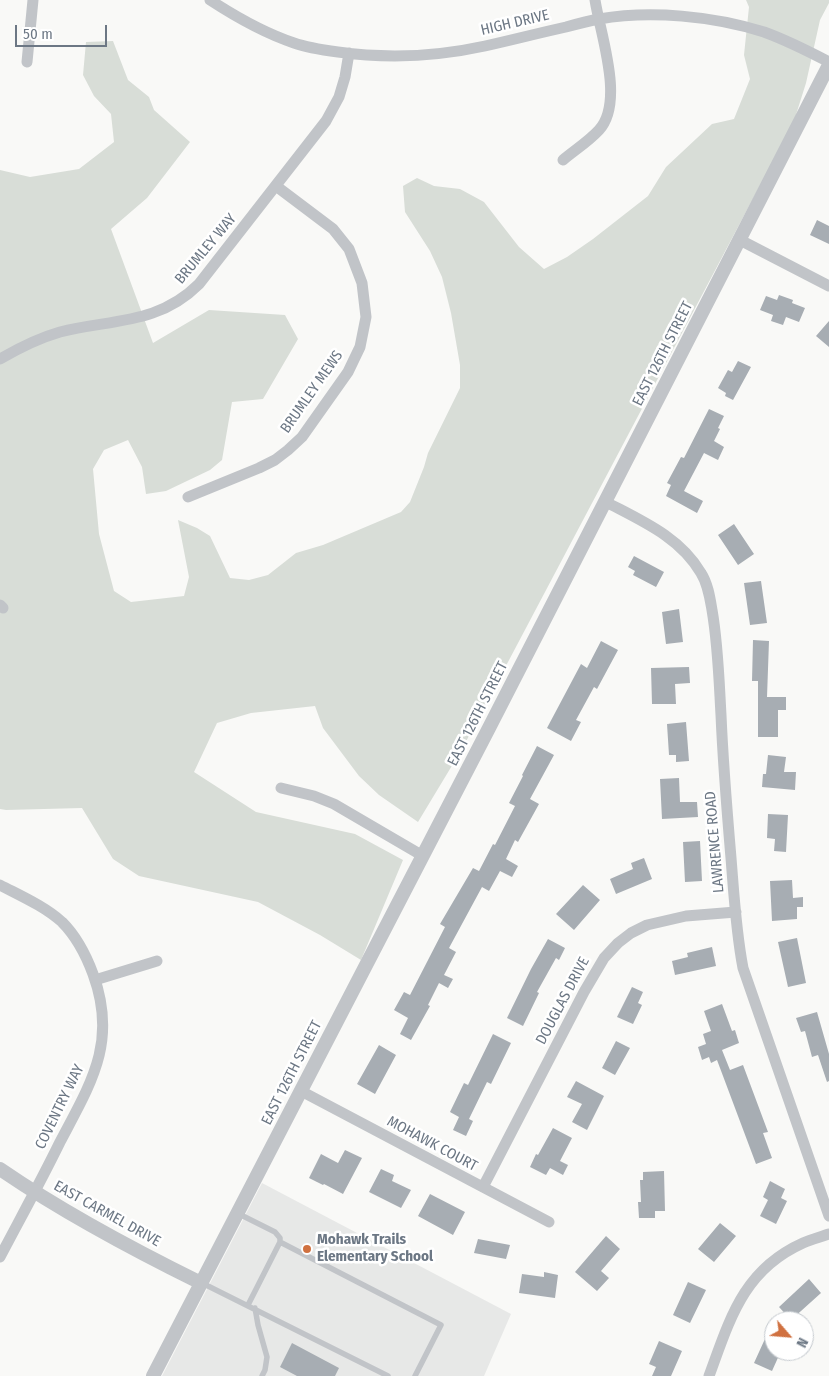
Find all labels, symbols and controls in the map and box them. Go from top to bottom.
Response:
street label: HIGH DRIVE [479,6,551,40]
scale bar [18,15,110,47]
text: 50 m [23,25,53,43]
street label: BRUMLEY WAY [171,210,241,288]
street label: EAST 126TH STREET [629,299,697,409]
street label: BRUMLEY MEWS [277,347,347,437]
street label: EAST 126TH STREET [444,659,512,769]
street label: LAWRENCE ROAD [702,790,728,894]
street label: DOUGLAS DRIVE [532,954,594,1048]
street label: EAST 126TH STREET [258,1018,326,1128]
street label: COVENTRY WAY [32,1062,88,1152]
street label: MOHAWK COURT [384,1113,480,1175]
street label: EAST CARMEL DRIVE [50,1177,164,1251]
place label: Mohawk Trails Elementary School [317,1231,433,1266]
marker: Mohawk Trails Elementary School [301,1243,313,1255]
north arrow [764,1311,814,1361]
text: N [792,1335,811,1350]

